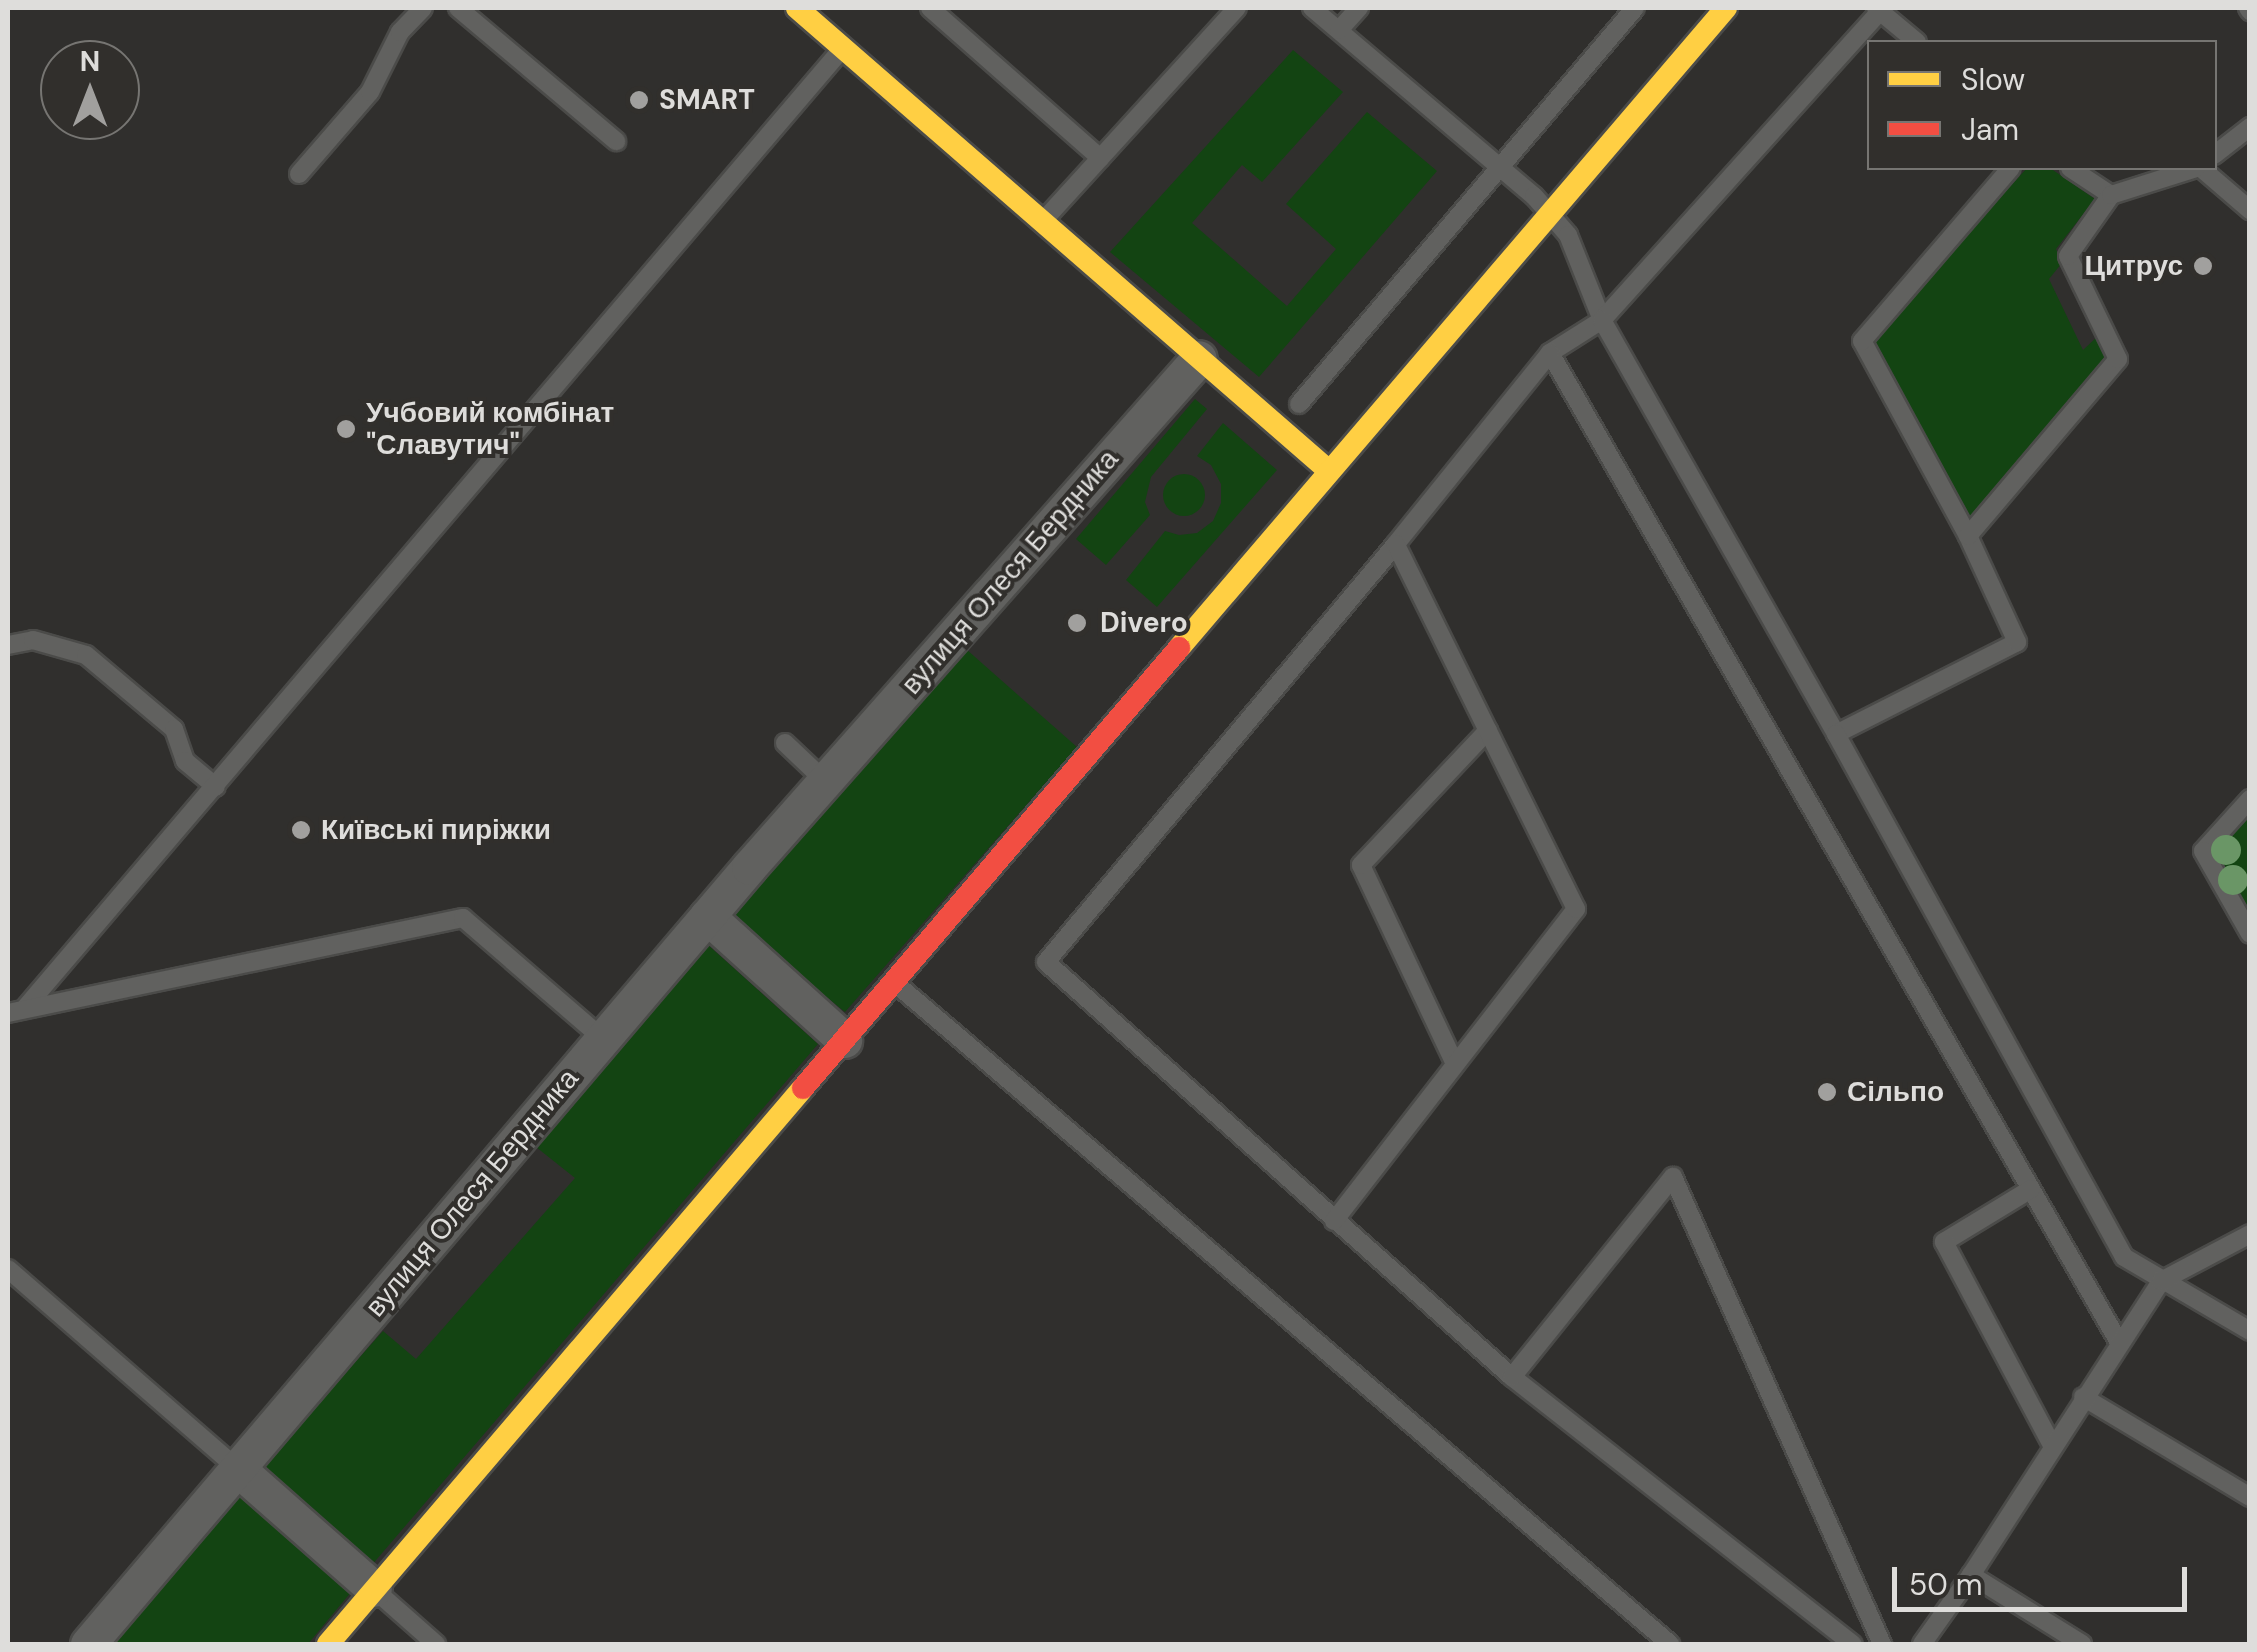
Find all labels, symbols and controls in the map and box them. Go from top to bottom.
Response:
north arrow [40,40,140,140]
legend [1867,40,2217,170]
text: N [80,43,100,80]
text: Slow [1961,60,2025,99]
place label: SMART [659,83,755,117]
marker: SMART [628,89,650,111]
text: Jam [1961,110,2019,149]
place label: Цитрус [2084,249,2183,283]
marker: Цитрус [2192,255,2214,277]
place label: Учбовий комбінат "Славутич" [366,396,614,462]
marker: Учбовий комбінат "Славутич" [335,418,357,440]
street label: вулиця Олеся Бердника [895,443,1125,701]
place label: Divero [1100,606,1188,640]
marker: Divero [1064,610,1090,636]
place label: Київські пиріжки [321,813,551,847]
marker: Київські пиріжки [290,819,312,841]
street label: вулиця Олеся Бердника [359,1062,585,1324]
place label: Сільпо [1847,1075,1944,1109]
marker: Сільпо [1816,1081,1838,1103]
scale bar [1897,1547,2192,1609]
text: 50 m [1909,1565,1983,1604]

